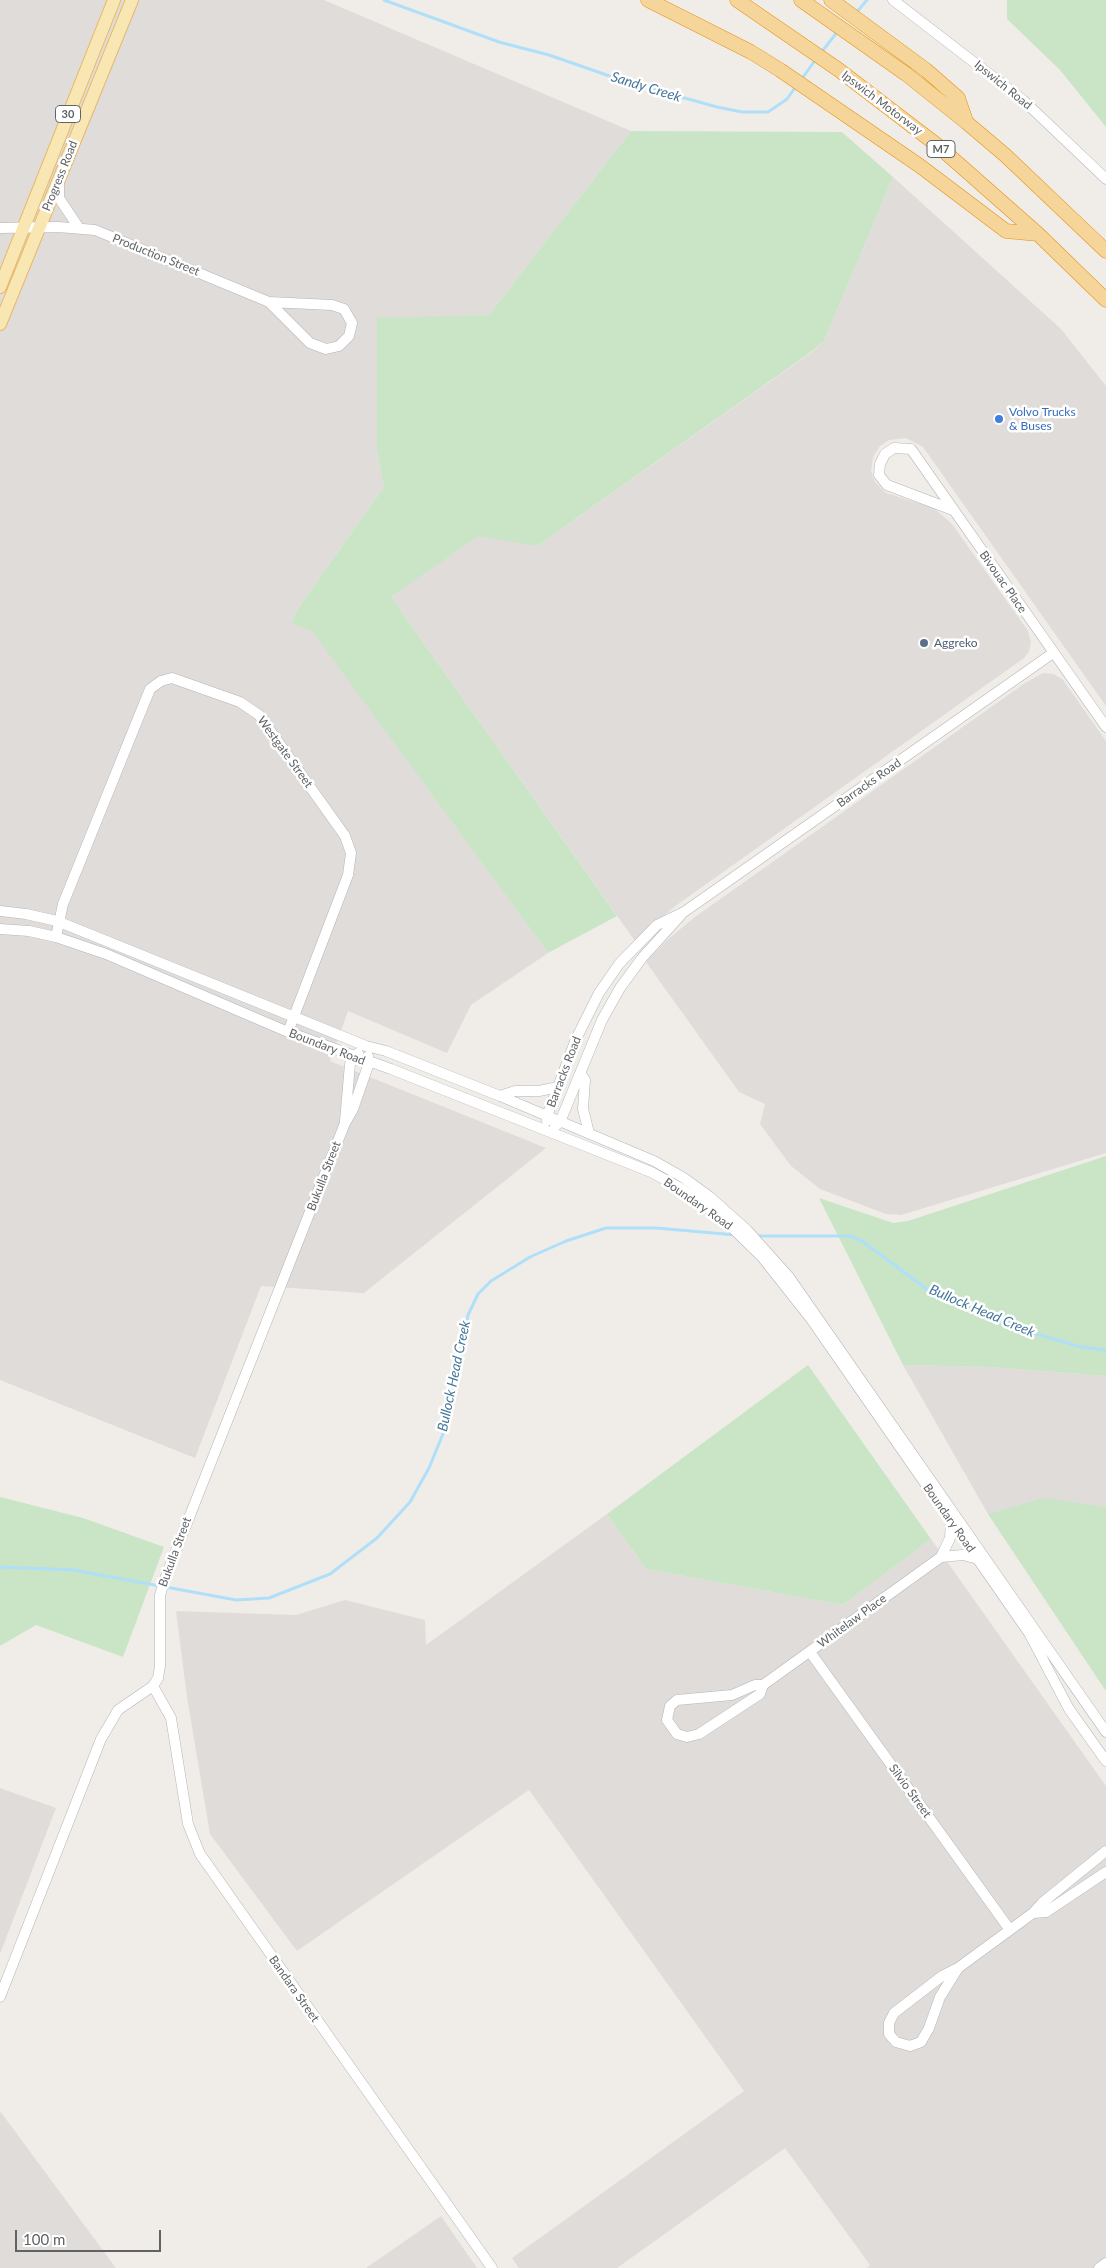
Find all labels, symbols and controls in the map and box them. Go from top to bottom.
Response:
street label: Ipswich Road [971,58,1035,112]
water label: Sandy Creek [609,68,683,106]
street label: Ipswich Motorway [839,68,925,138]
road number: 30 [56,106,80,122]
street label: Progress Road [39,139,81,213]
road number: M7 [927,140,955,158]
street label: Production Street [110,231,202,279]
place label: Volvo Trucks & Buses [1009,405,1076,433]
marker: Volvo Trucks & Buses [993,413,1005,425]
street label: Bivouac Place [976,548,1030,616]
place label: Aggreko [934,636,978,650]
marker: Aggreko [918,637,930,649]
street label: Westgate Street [254,713,316,791]
street label: Barracks Road [834,756,904,810]
street label: Boundary Road [287,1026,367,1068]
street label: Barracks Road [544,1034,584,1110]
street label: Bukulla Street [304,1139,344,1213]
street label: Boundary Road [661,1175,735,1233]
water label: Bullock Head Creek [927,1281,1037,1341]
water label: Bullock Head Creek [434,1319,474,1433]
street label: Boundary Road [920,1481,978,1555]
street label: Bukulla Street [156,1515,194,1589]
street label: Whitelaw Place [815,1591,889,1651]
street label: Silvio Street [886,1761,934,1821]
street label: Bandara Street [266,1953,322,2025]
scale bar [18,2220,164,2252]
text: 100 m [23,2230,65,2248]

